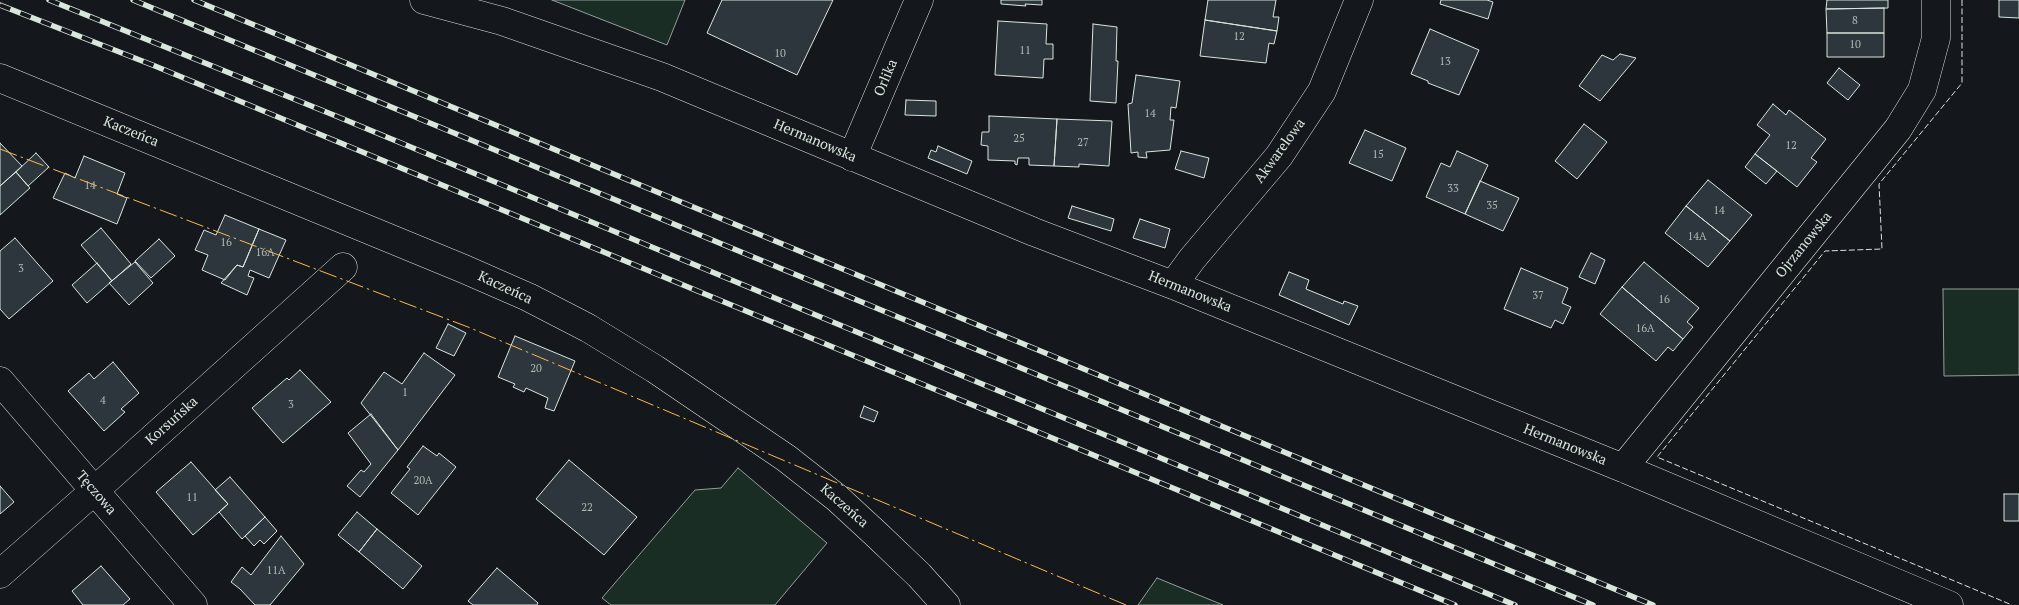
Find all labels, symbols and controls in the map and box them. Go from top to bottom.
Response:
house number: 8 [1852,14,1858,28]
house number: 12 [1233,30,1245,44]
house number: 10 [1849,38,1861,52]
house number: 11 [1019,44,1031,58]
house number: 10 [774,47,786,61]
house number: 13 [1439,55,1451,69]
street label: Orlika [871,57,901,99]
house number: 14 [1144,107,1156,121]
street label: Kaczeńca [101,113,161,151]
street label: Hermanowska [771,116,859,166]
street label: Akwarelowa [1251,116,1309,186]
house number: 25 [1013,132,1025,146]
house number: 27 [1077,136,1089,150]
house number: 12 [1785,139,1797,153]
house number: 15 [1372,148,1384,162]
house number: 14 [84,179,96,193]
house number: 33 [1447,182,1459,196]
house number: 35 [1486,199,1498,213]
house number: 14 [1713,204,1725,218]
street label: Ojrzanowska [1772,209,1836,281]
house number: 14A [1687,230,1707,244]
house number: 16 [220,236,232,250]
house number: 16A [255,246,275,260]
house number: 3 [18,262,24,276]
street label: Kaczeńca [475,268,535,308]
street label: Hermanowska [1146,268,1234,316]
house number: 37 [1532,289,1544,303]
house number: 16 [1658,293,1670,307]
house number: 16A [1635,322,1655,336]
house number: 20 [530,362,542,376]
house number: 1 [402,386,408,400]
street label: Korsuńska [143,393,201,449]
house number: 4 [100,394,106,408]
house number: 3 [288,398,294,412]
street label: Hermanowska [1521,421,1609,469]
street label: Tęczowa [72,468,120,518]
house number: 20A [413,474,433,488]
street label: Kaczeńca [817,481,871,531]
house number: 11 [186,491,198,505]
house number: 22 [581,501,593,515]
house number: 11A [266,564,286,578]

